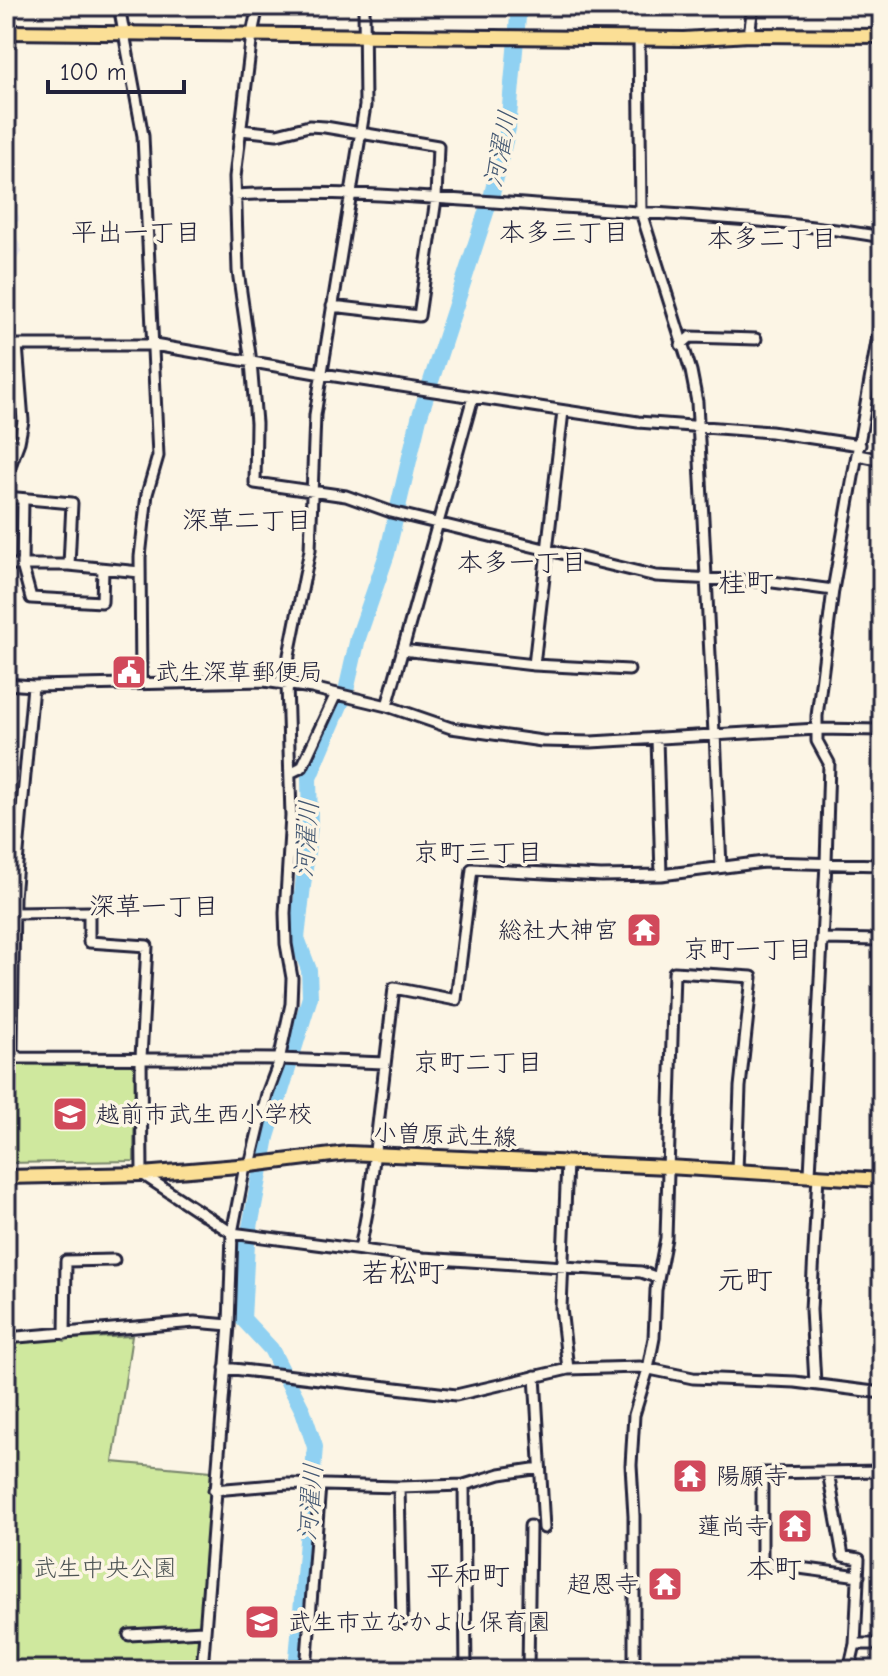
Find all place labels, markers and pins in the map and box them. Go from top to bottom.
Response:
public building icon: 武生深草郵便局 [110,653,148,691]
place label: 武生深草郵便局 [155,658,323,686]
temple icon: 総社大神宮 [625,911,663,949]
place label: 総社大神宮 [498,916,618,944]
school or university icon: 越前市武生西小学校 [51,1095,89,1133]
place label: 越前市武生西小学校 [96,1100,312,1128]
temple icon: 陽願寺 [671,1457,709,1495]
place label: 陽願寺 [716,1462,788,1490]
temple icon: 蓮尚寺 [776,1507,814,1545]
place label: 蓮尚寺 [697,1512,769,1540]
temple icon: 超恩寺 [646,1565,684,1603]
place label: 超恩寺 [567,1570,639,1598]
school or university icon: 武生市立なかよし保育園 [243,1603,281,1641]
place label: 武生市立なかよし保育園 [288,1608,551,1636]

